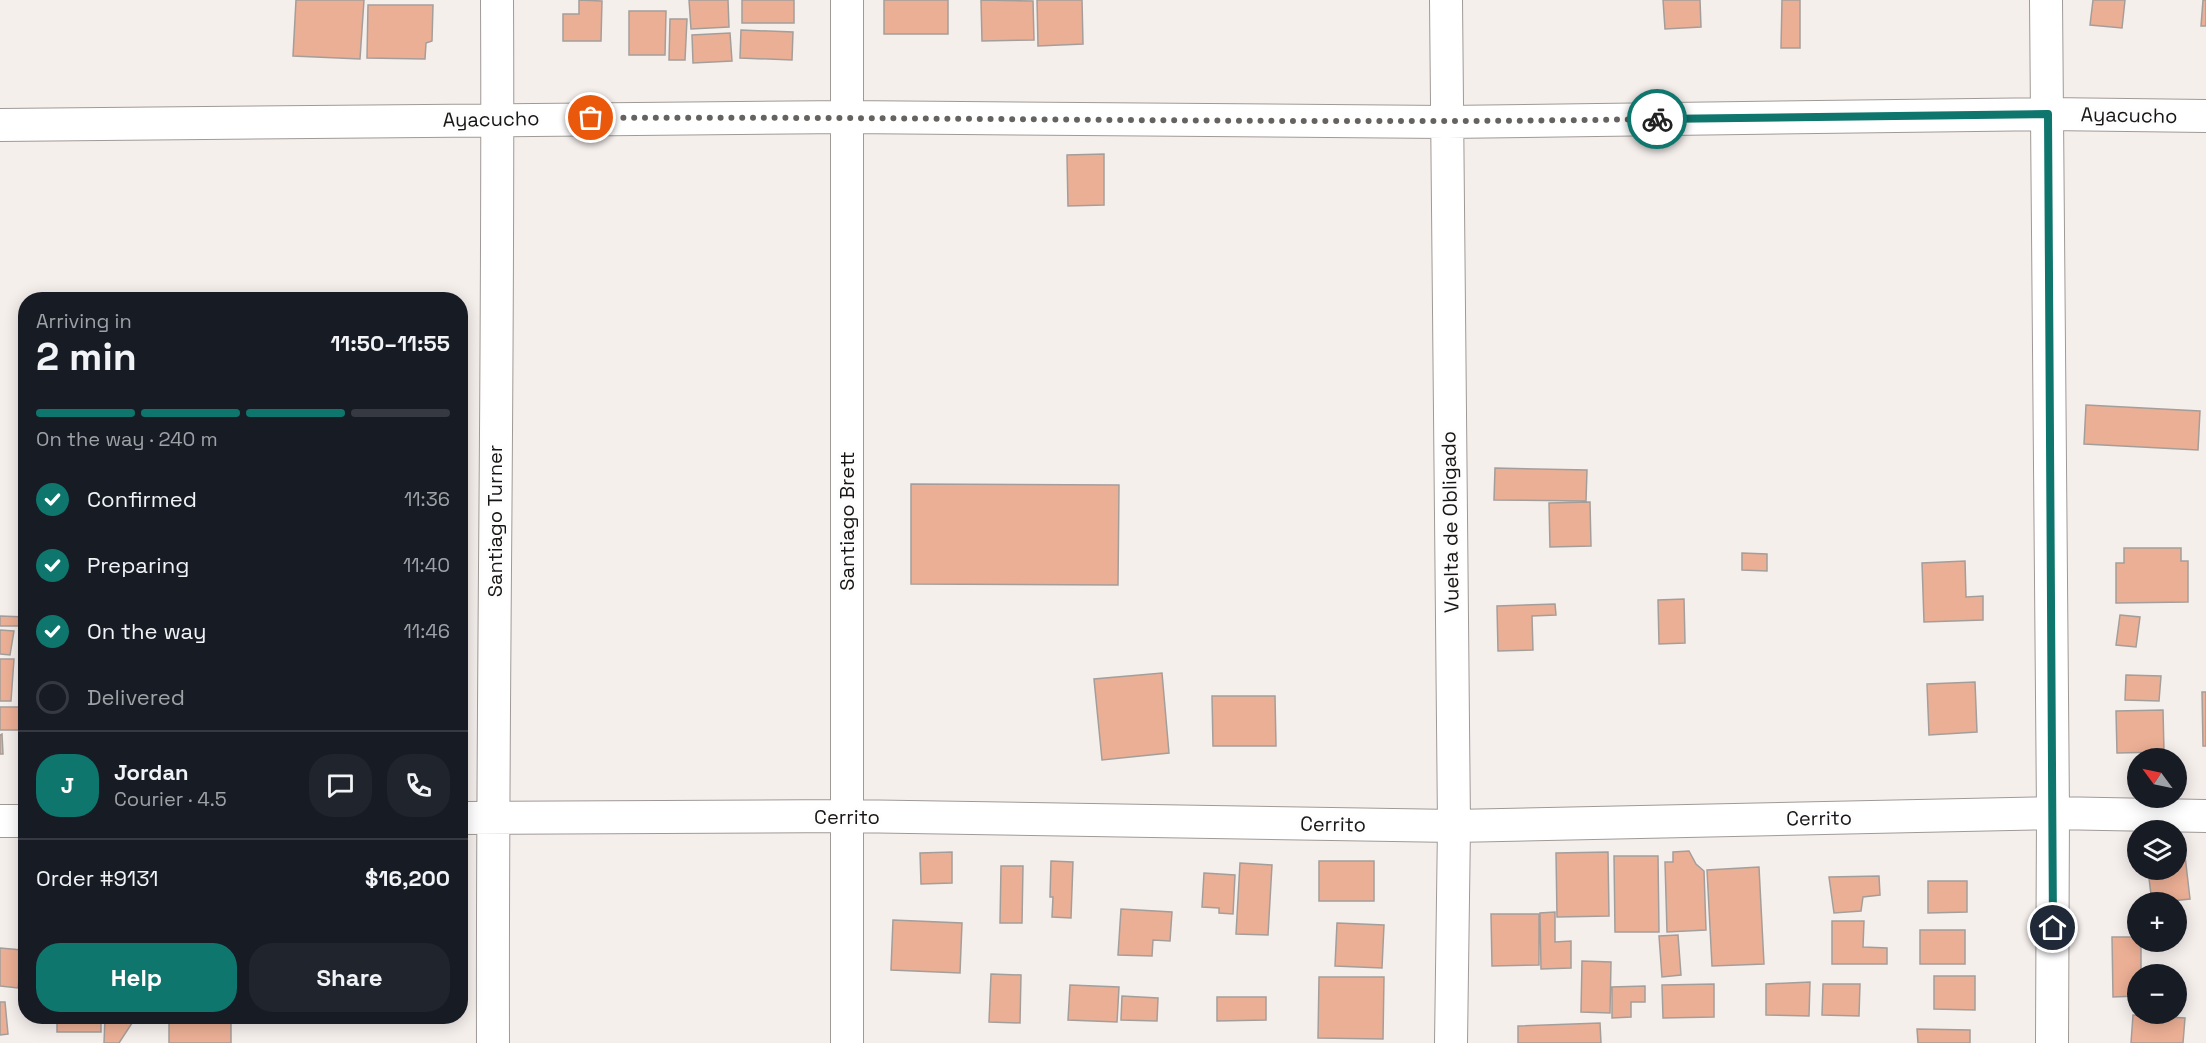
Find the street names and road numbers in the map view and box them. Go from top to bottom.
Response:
street label: Ayacucho [2080,101,2178,129]
street label: Ayacucho [442,105,540,133]
street label: Vuelta de Obligado [1435,431,1465,613]
street label: Santiago Turner [482,445,508,597]
street label: Santiago Brett [834,451,860,591]
street label: Cerrito [814,804,880,830]
street label: Cerrito [1786,804,1852,832]
street label: Cerrito [1300,810,1366,838]

